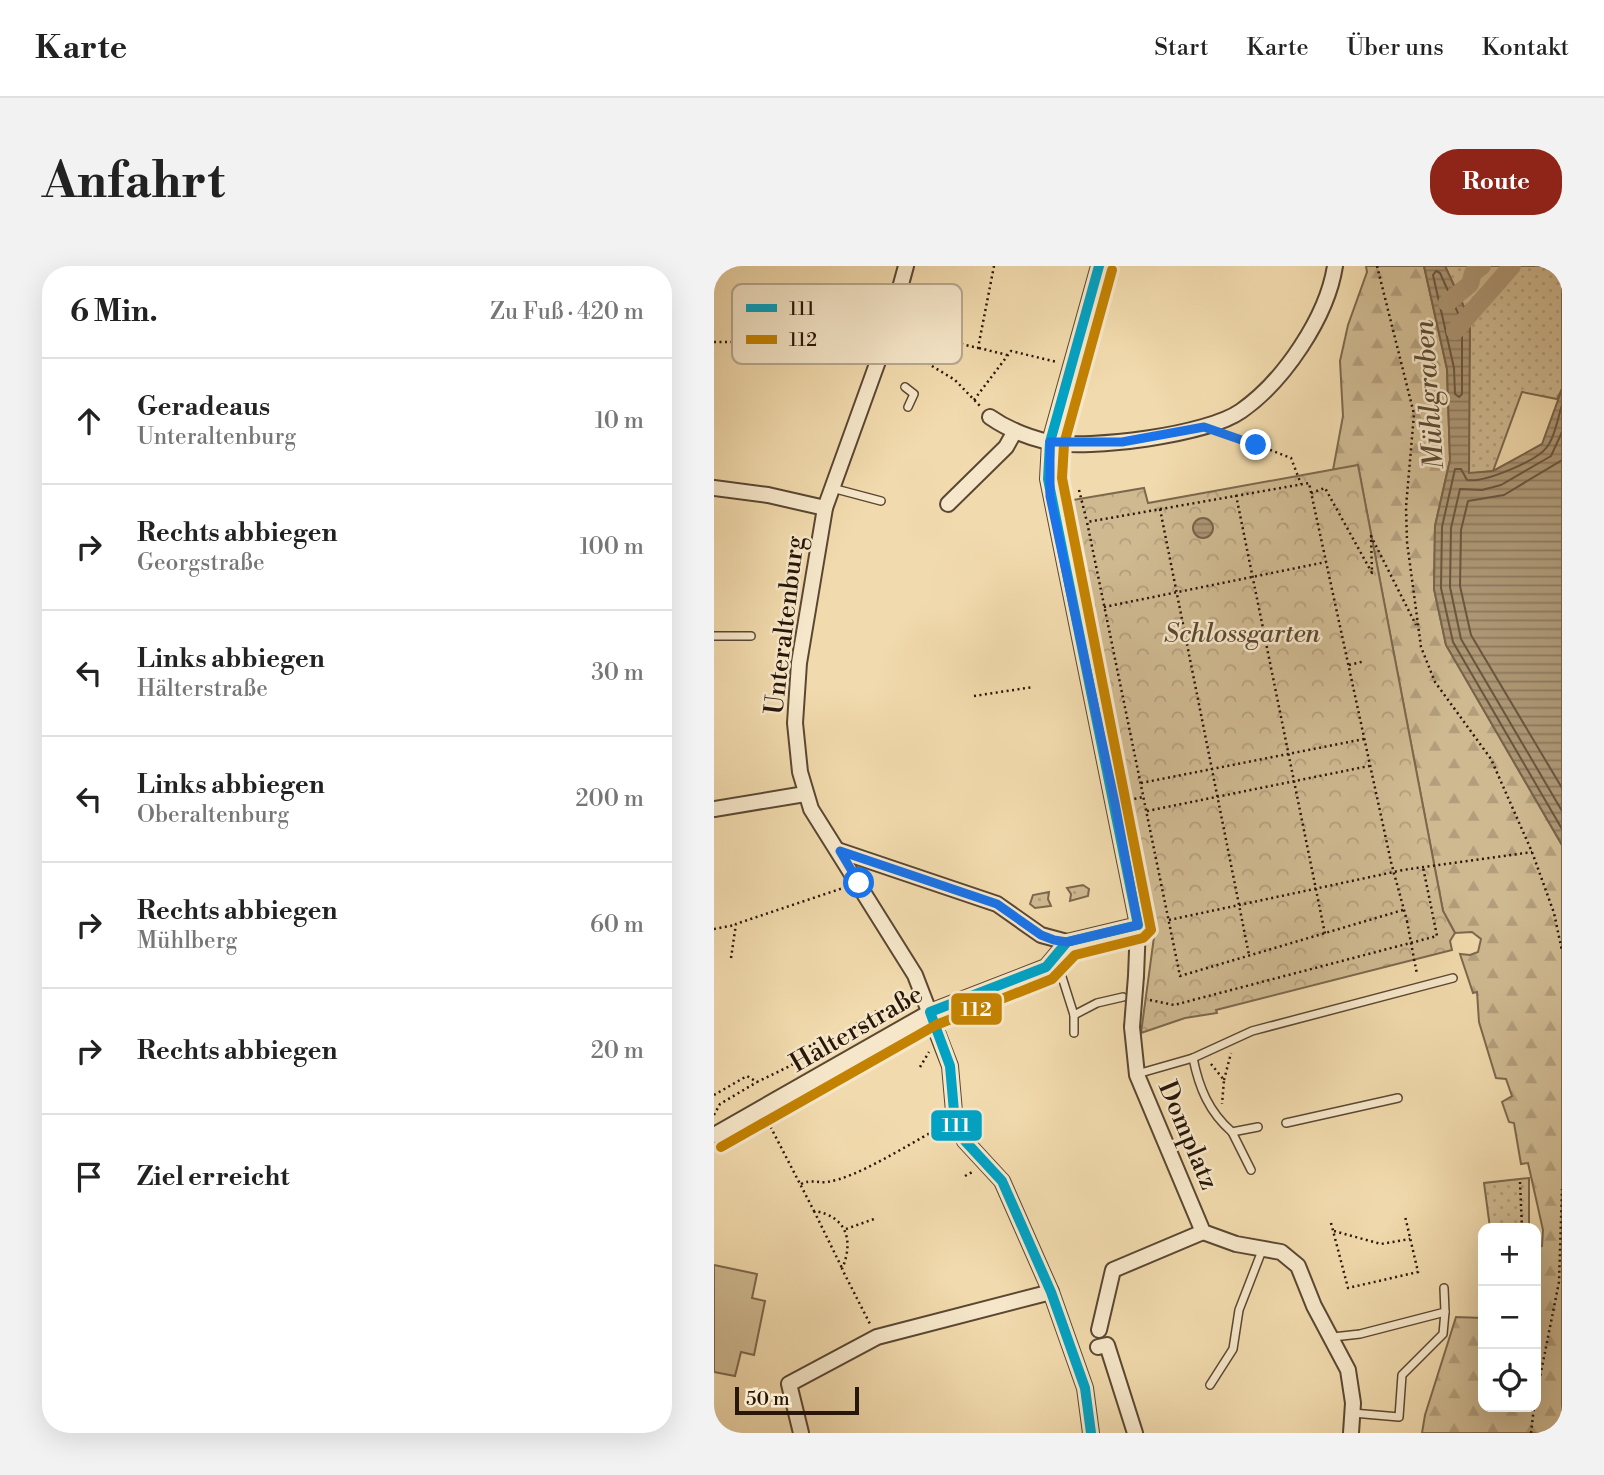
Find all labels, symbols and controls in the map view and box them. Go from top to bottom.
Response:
text: Karte [35,28,127,69]
text: Start [1154,33,1208,63]
text: Karte [1246,33,1309,63]
text: Über uns [1347,33,1444,63]
text: Kontakt [1482,33,1569,63]
button: Route [1430,149,1562,215]
text: Anfahrt [42,152,225,213]
legend [732,284,962,364]
text: 6 Min. [70,293,158,331]
text: 111 [789,297,815,321]
text: Zu Fuß · 420 m [490,298,644,326]
water label: Mühlgraben [1407,319,1452,471]
text: 112 [789,328,817,352]
text: Geradeaus [137,391,270,423]
icon: ahead [70,402,108,440]
text: 10 m [595,407,644,435]
text: Unteraltenburg [137,423,296,451]
route end [1240,429,1271,460]
text: Rechts abbiegen [137,517,337,549]
icon: right [70,528,108,566]
text: 100 m [579,533,644,561]
street label: Unteraltenburg [758,533,812,716]
text: Georgstraße [137,549,265,577]
park label: Schlossgarten [1164,618,1321,650]
text: Links abbiegen [137,643,325,675]
icon: left [70,654,108,692]
text: 30 m [591,659,644,687]
text: Hälterstraße [137,675,268,703]
text: Links abbiegen [137,769,325,801]
icon: left [70,780,108,818]
text: 200 m [576,785,644,813]
text: Oberaltenburg [137,801,289,829]
route start [843,867,874,898]
text: Rechts abbiegen [137,895,337,927]
icon: right [70,906,108,944]
text: 60 m [590,911,644,939]
text: Mühlberg [137,927,237,955]
street label: Hälterstraße [784,978,929,1080]
line badge: 112 [950,992,1003,1026]
text: 112 [960,998,992,1022]
icon: right [70,1032,108,1070]
text: Rechts abbiegen [137,1035,337,1067]
text: 20 m [591,1037,644,1065]
street label: Domplatz [1151,1076,1225,1195]
line badge: 111 [930,1109,983,1142]
text: 111 [942,1114,970,1138]
icon: arrive [70,1158,108,1196]
text: Ziel erreicht [137,1161,289,1193]
map controls [1478,1223,1541,1412]
button: + [1478,1223,1541,1286]
button: − [1478,1286,1541,1349]
button: locate [1478,1349,1541,1412]
scale bar [735,1384,859,1416]
text: 50 m [746,1387,790,1411]

